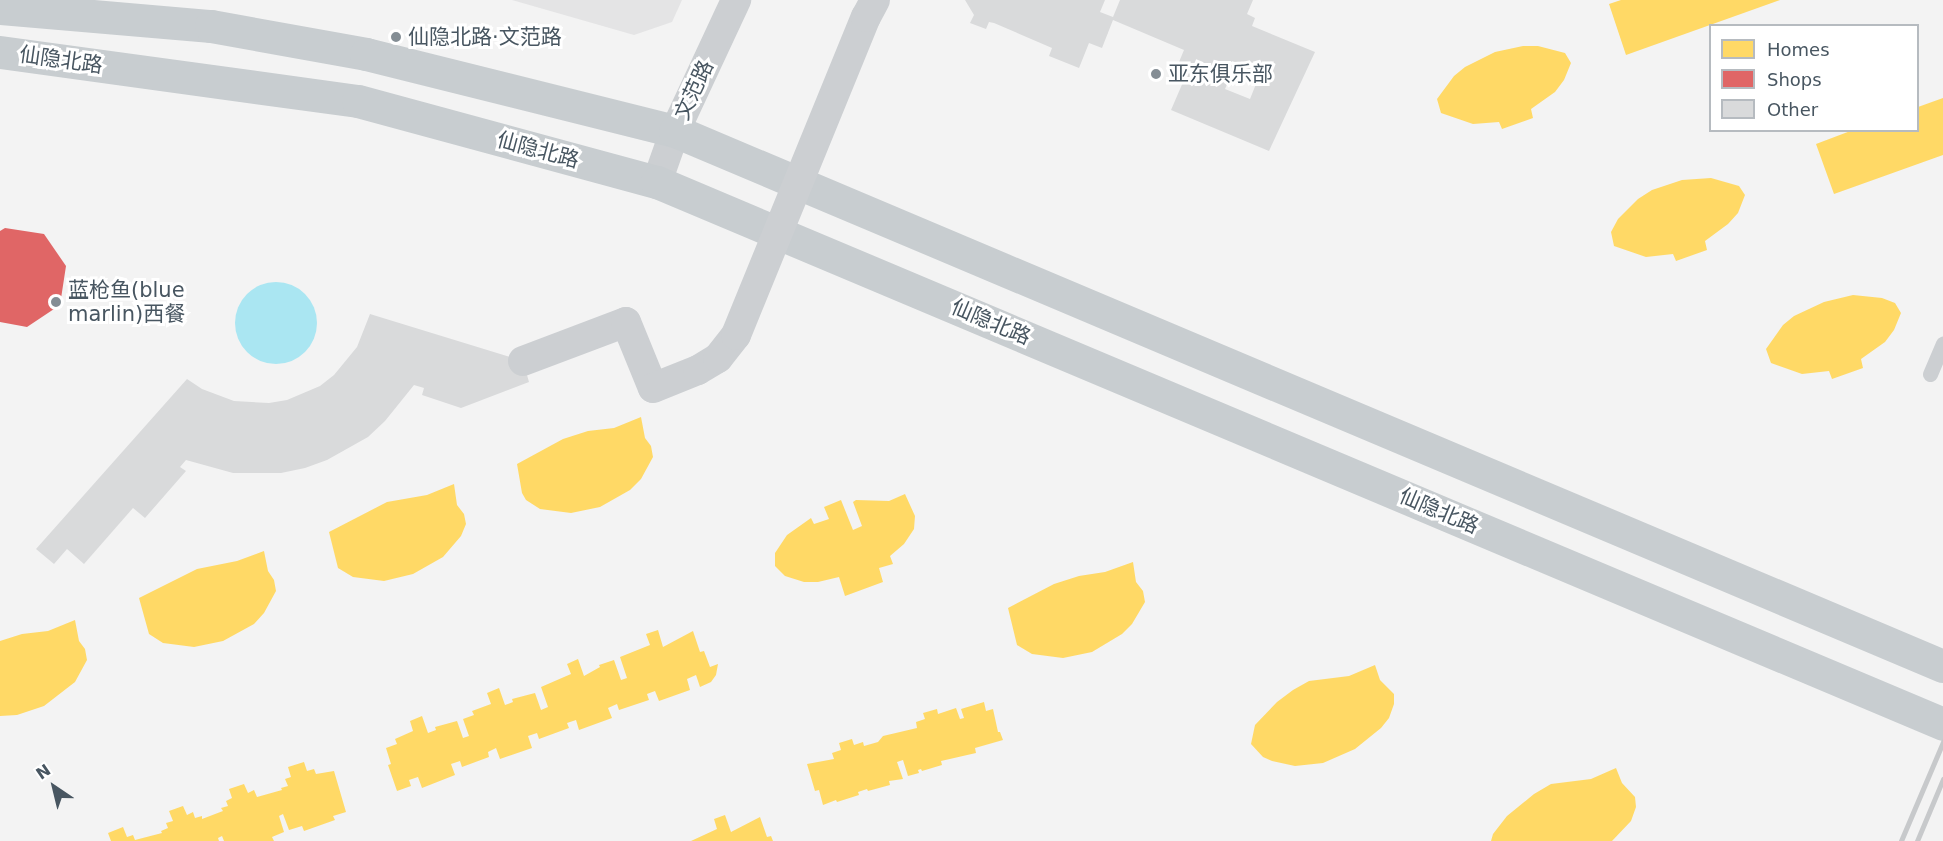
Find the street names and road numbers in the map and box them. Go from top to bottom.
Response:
street label: 仙隐北路 [18,42,104,78]
street label: 文范路 [669,56,719,124]
street label: 仙隐北路 [494,127,582,173]
street label: 仙隐北路 [947,294,1035,350]
street label: 仙隐北路 [1395,483,1483,539]

